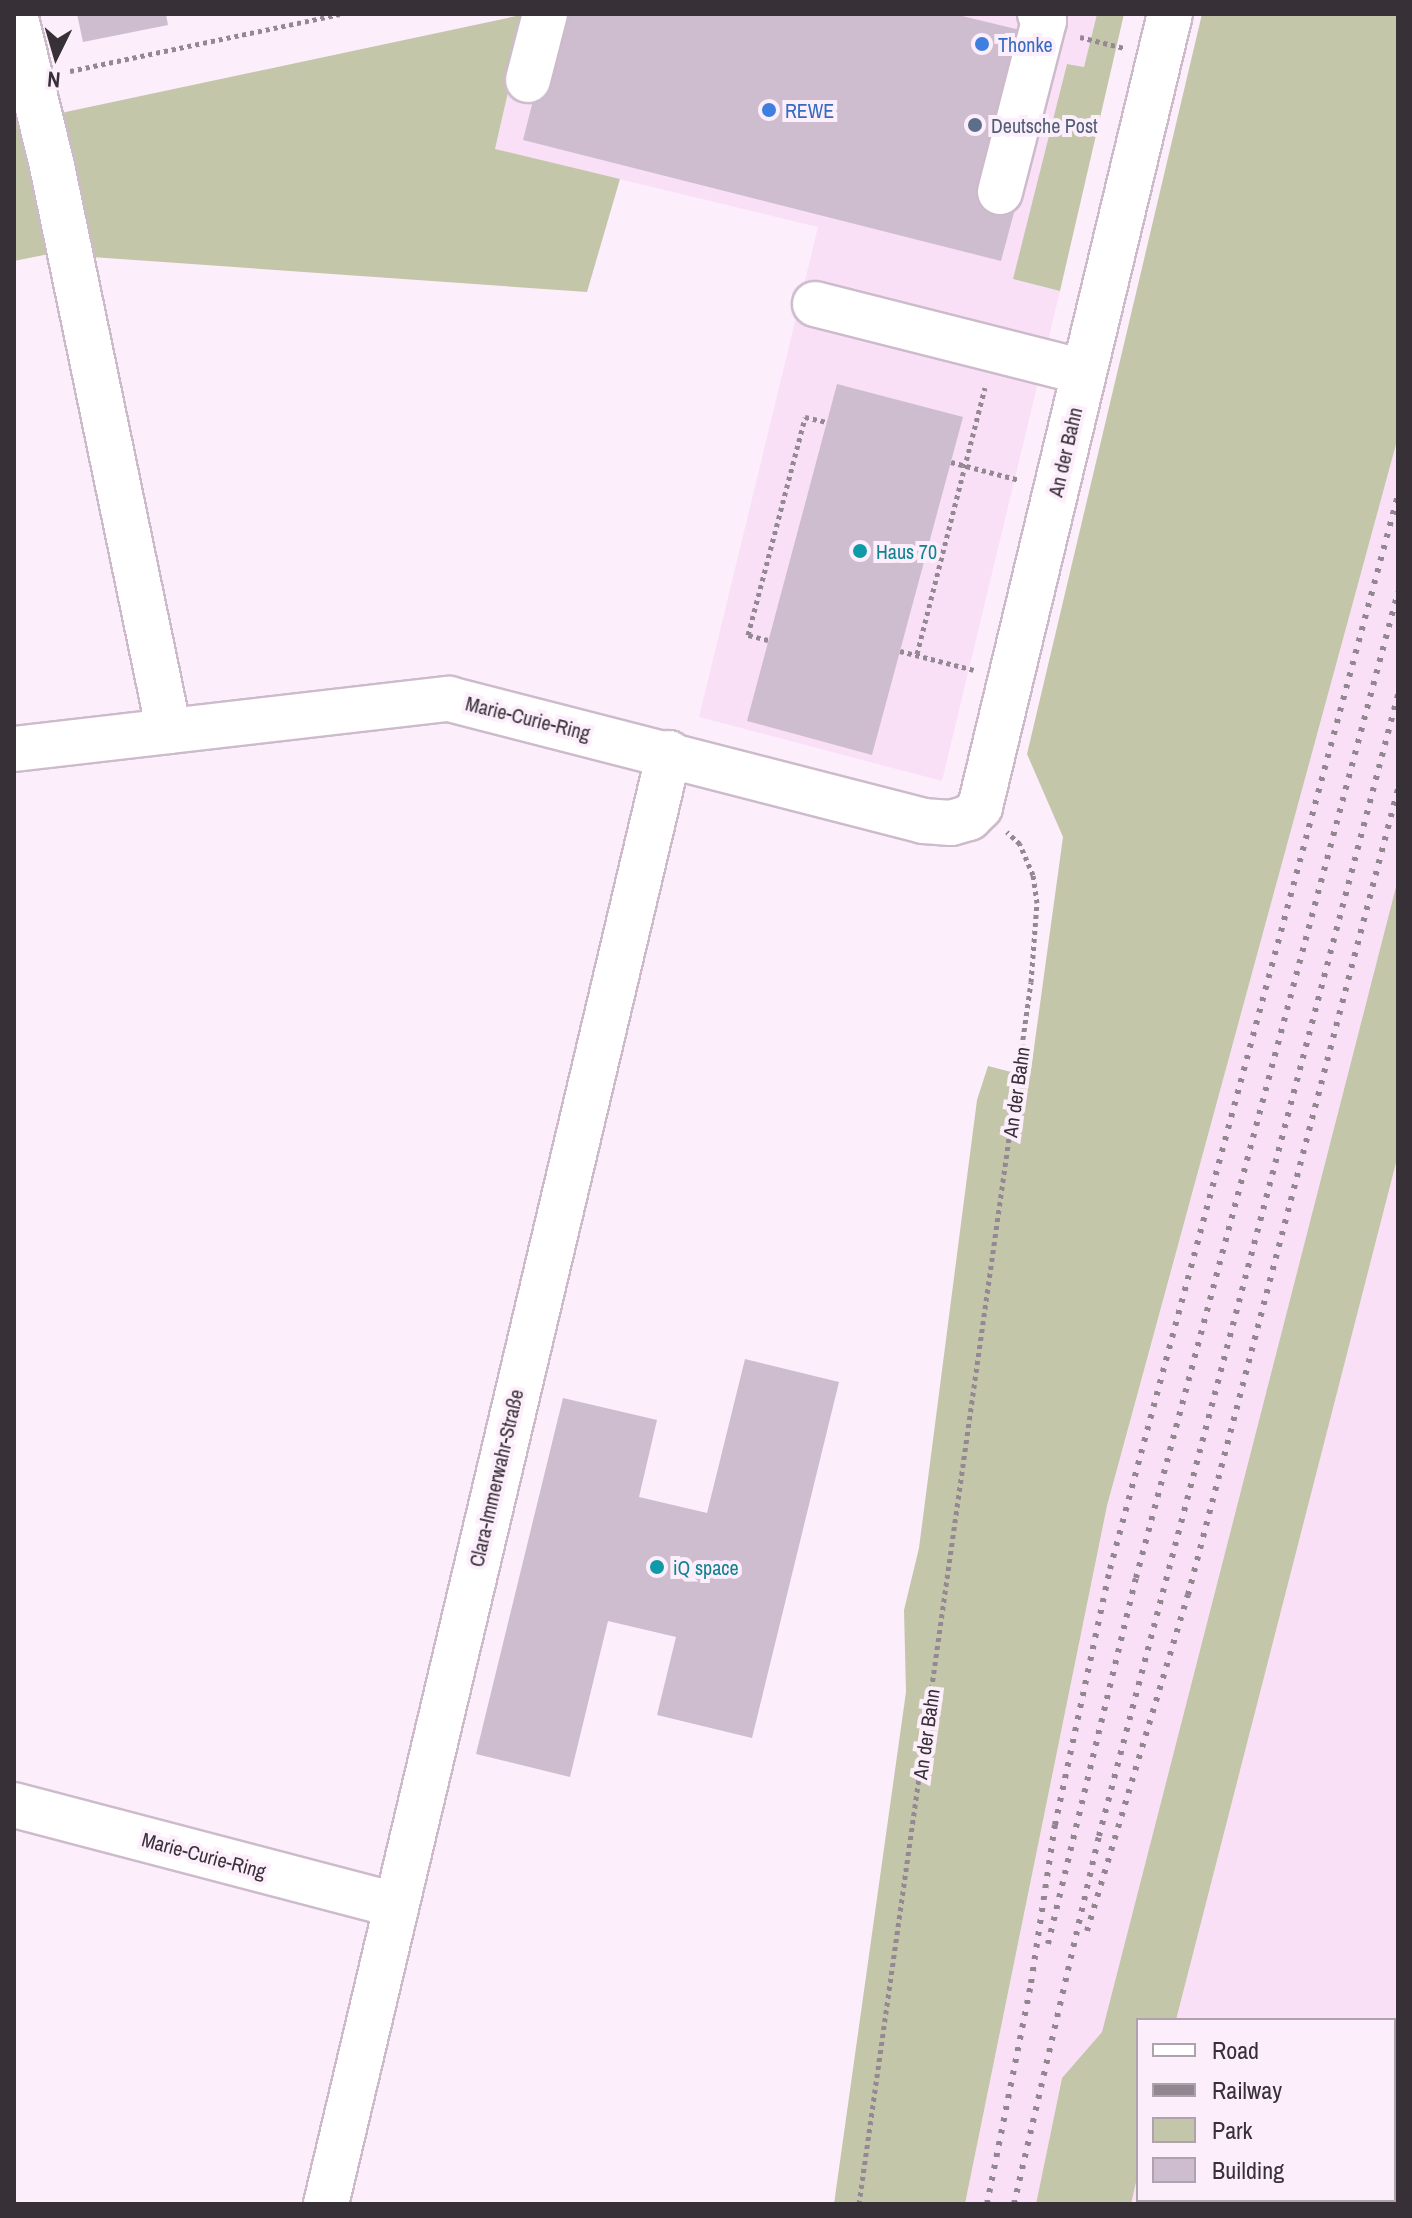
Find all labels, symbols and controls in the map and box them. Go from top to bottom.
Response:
north arrow [16,16,96,96]
place label: Thonke [998,32,1053,56]
marker: Thonke [973,35,991,53]
text: N [46,64,62,95]
place label: REWE [785,98,834,122]
marker: REWE [760,101,778,119]
place label: Deutsche Post [991,113,1098,137]
marker: Deutsche Post [966,116,984,134]
street label: An der Bahn [1043,405,1087,499]
place label: Haus 70 [876,539,937,563]
marker: Haus 70 [851,542,869,560]
street label: Marie-Curie-Ring [463,691,593,745]
street label: An der Bahn [998,1045,1034,1139]
street label: Clara-Immerwahr-Straße [464,1387,528,1569]
place label: iQ space [673,1555,739,1579]
marker: iQ space [648,1558,666,1576]
street label: An der Bahn [908,1687,944,1781]
street label: Marie-Curie-Ring [139,1827,269,1883]
legend [1136,2018,1396,2202]
text: Road [1212,2034,1259,2066]
text: Railway [1212,2074,1282,2106]
text: Park [1212,2114,1252,2146]
text: Building [1212,2154,1284,2186]

